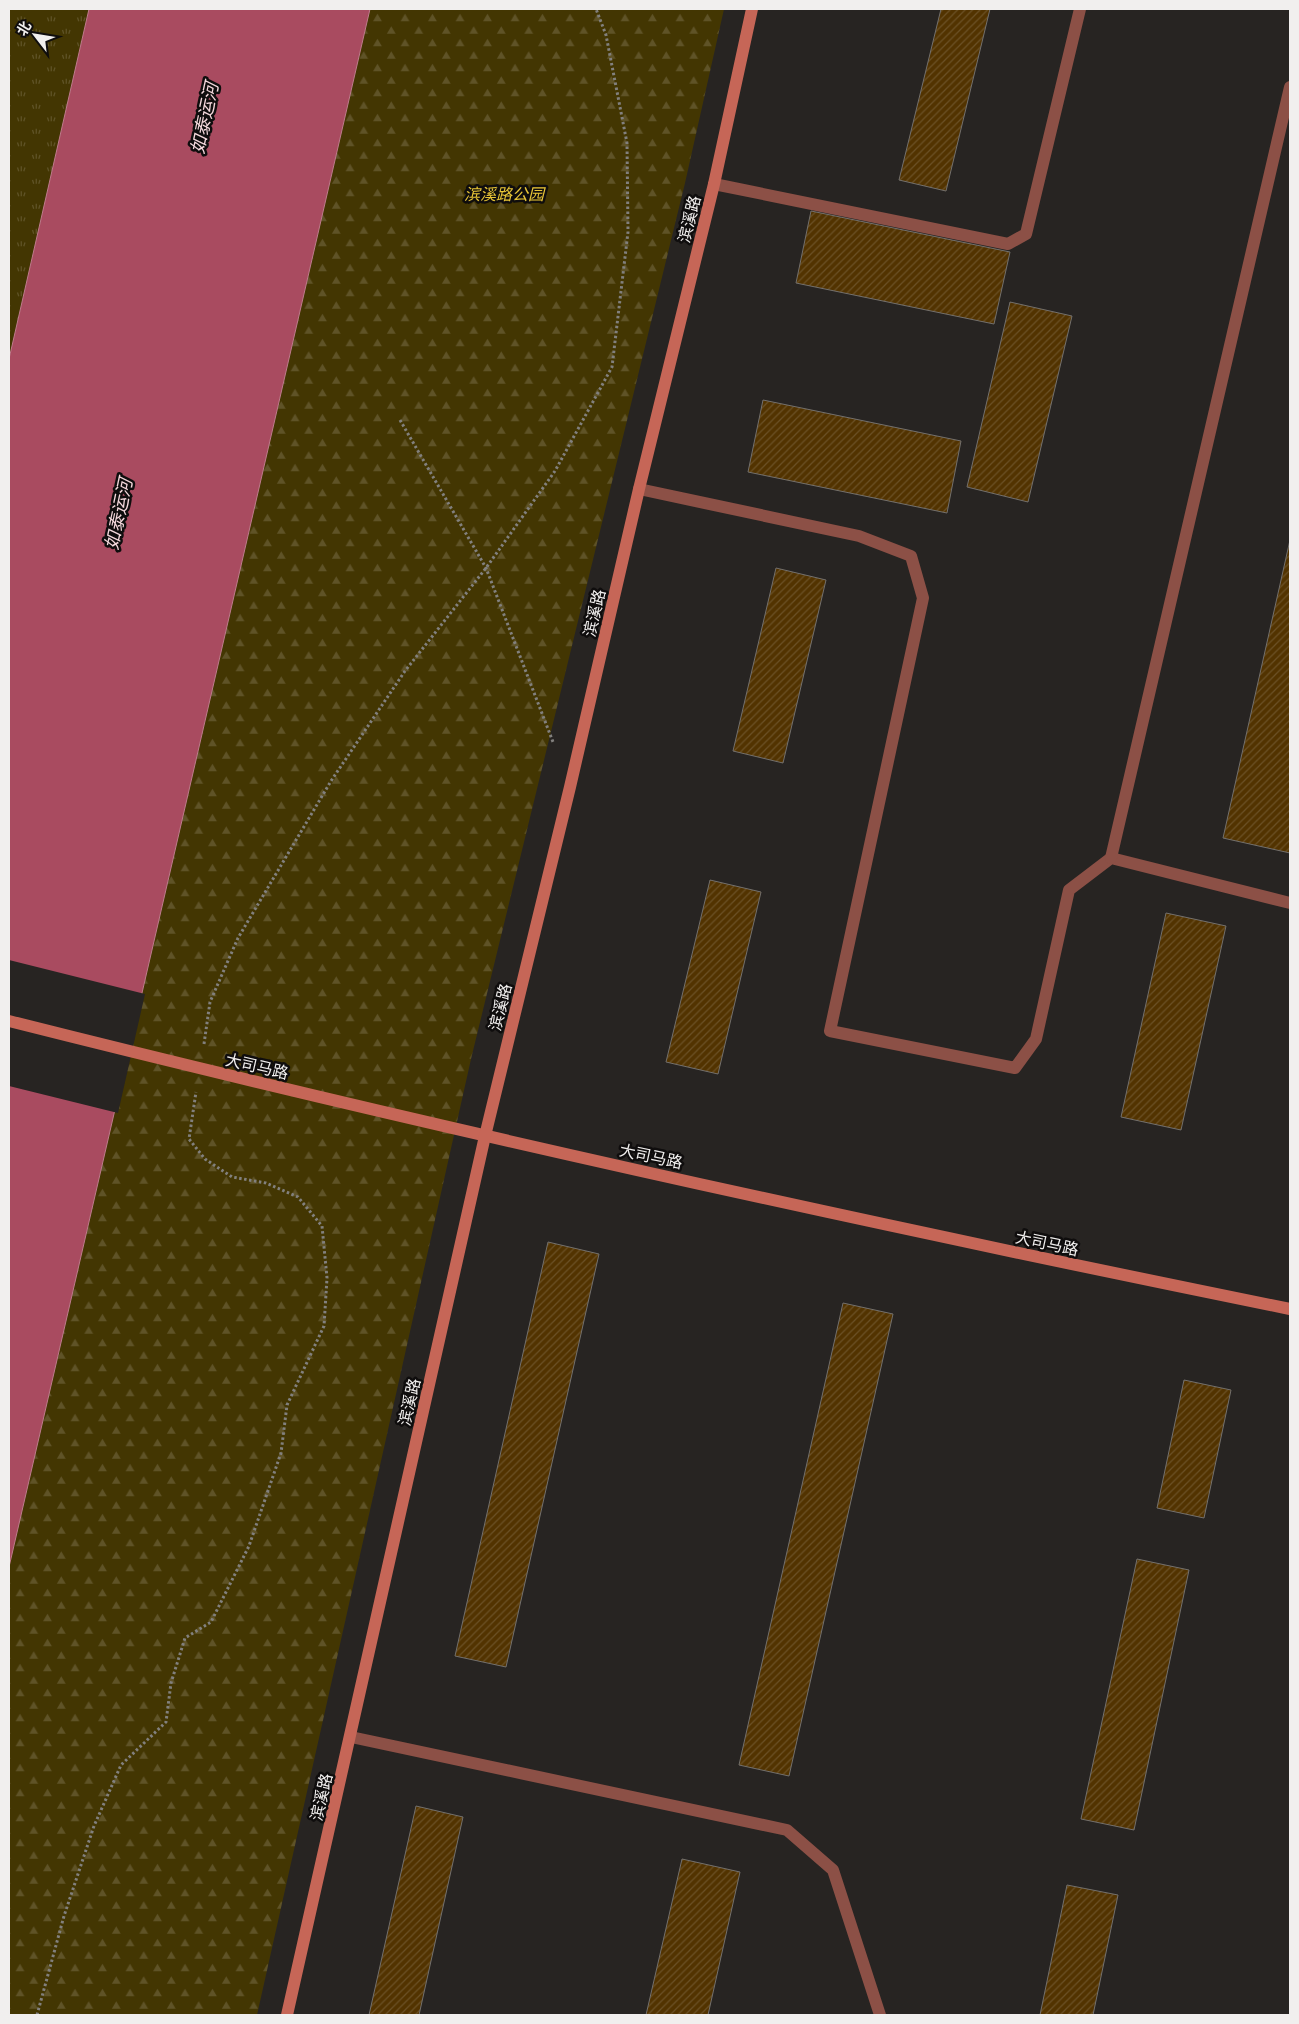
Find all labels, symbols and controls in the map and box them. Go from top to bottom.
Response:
north arrow [10,10,60,60]
text: 北 [12,17,35,39]
water label: 如泰运河 [185,77,224,156]
park label: 滨溪路公园 [464,183,546,205]
street label: 滨溪路 [673,193,705,245]
water label: 如泰运河 [99,473,138,552]
street label: 滨溪路 [578,587,610,639]
street label: 滨溪路 [484,981,516,1033]
street label: 大司马路 [223,1048,291,1084]
street label: 大司马路 [617,1139,685,1173]
street label: 大司马路 [1013,1226,1081,1260]
street label: 滨溪路 [393,1376,425,1428]
street label: 滨溪路 [305,1771,337,1823]

